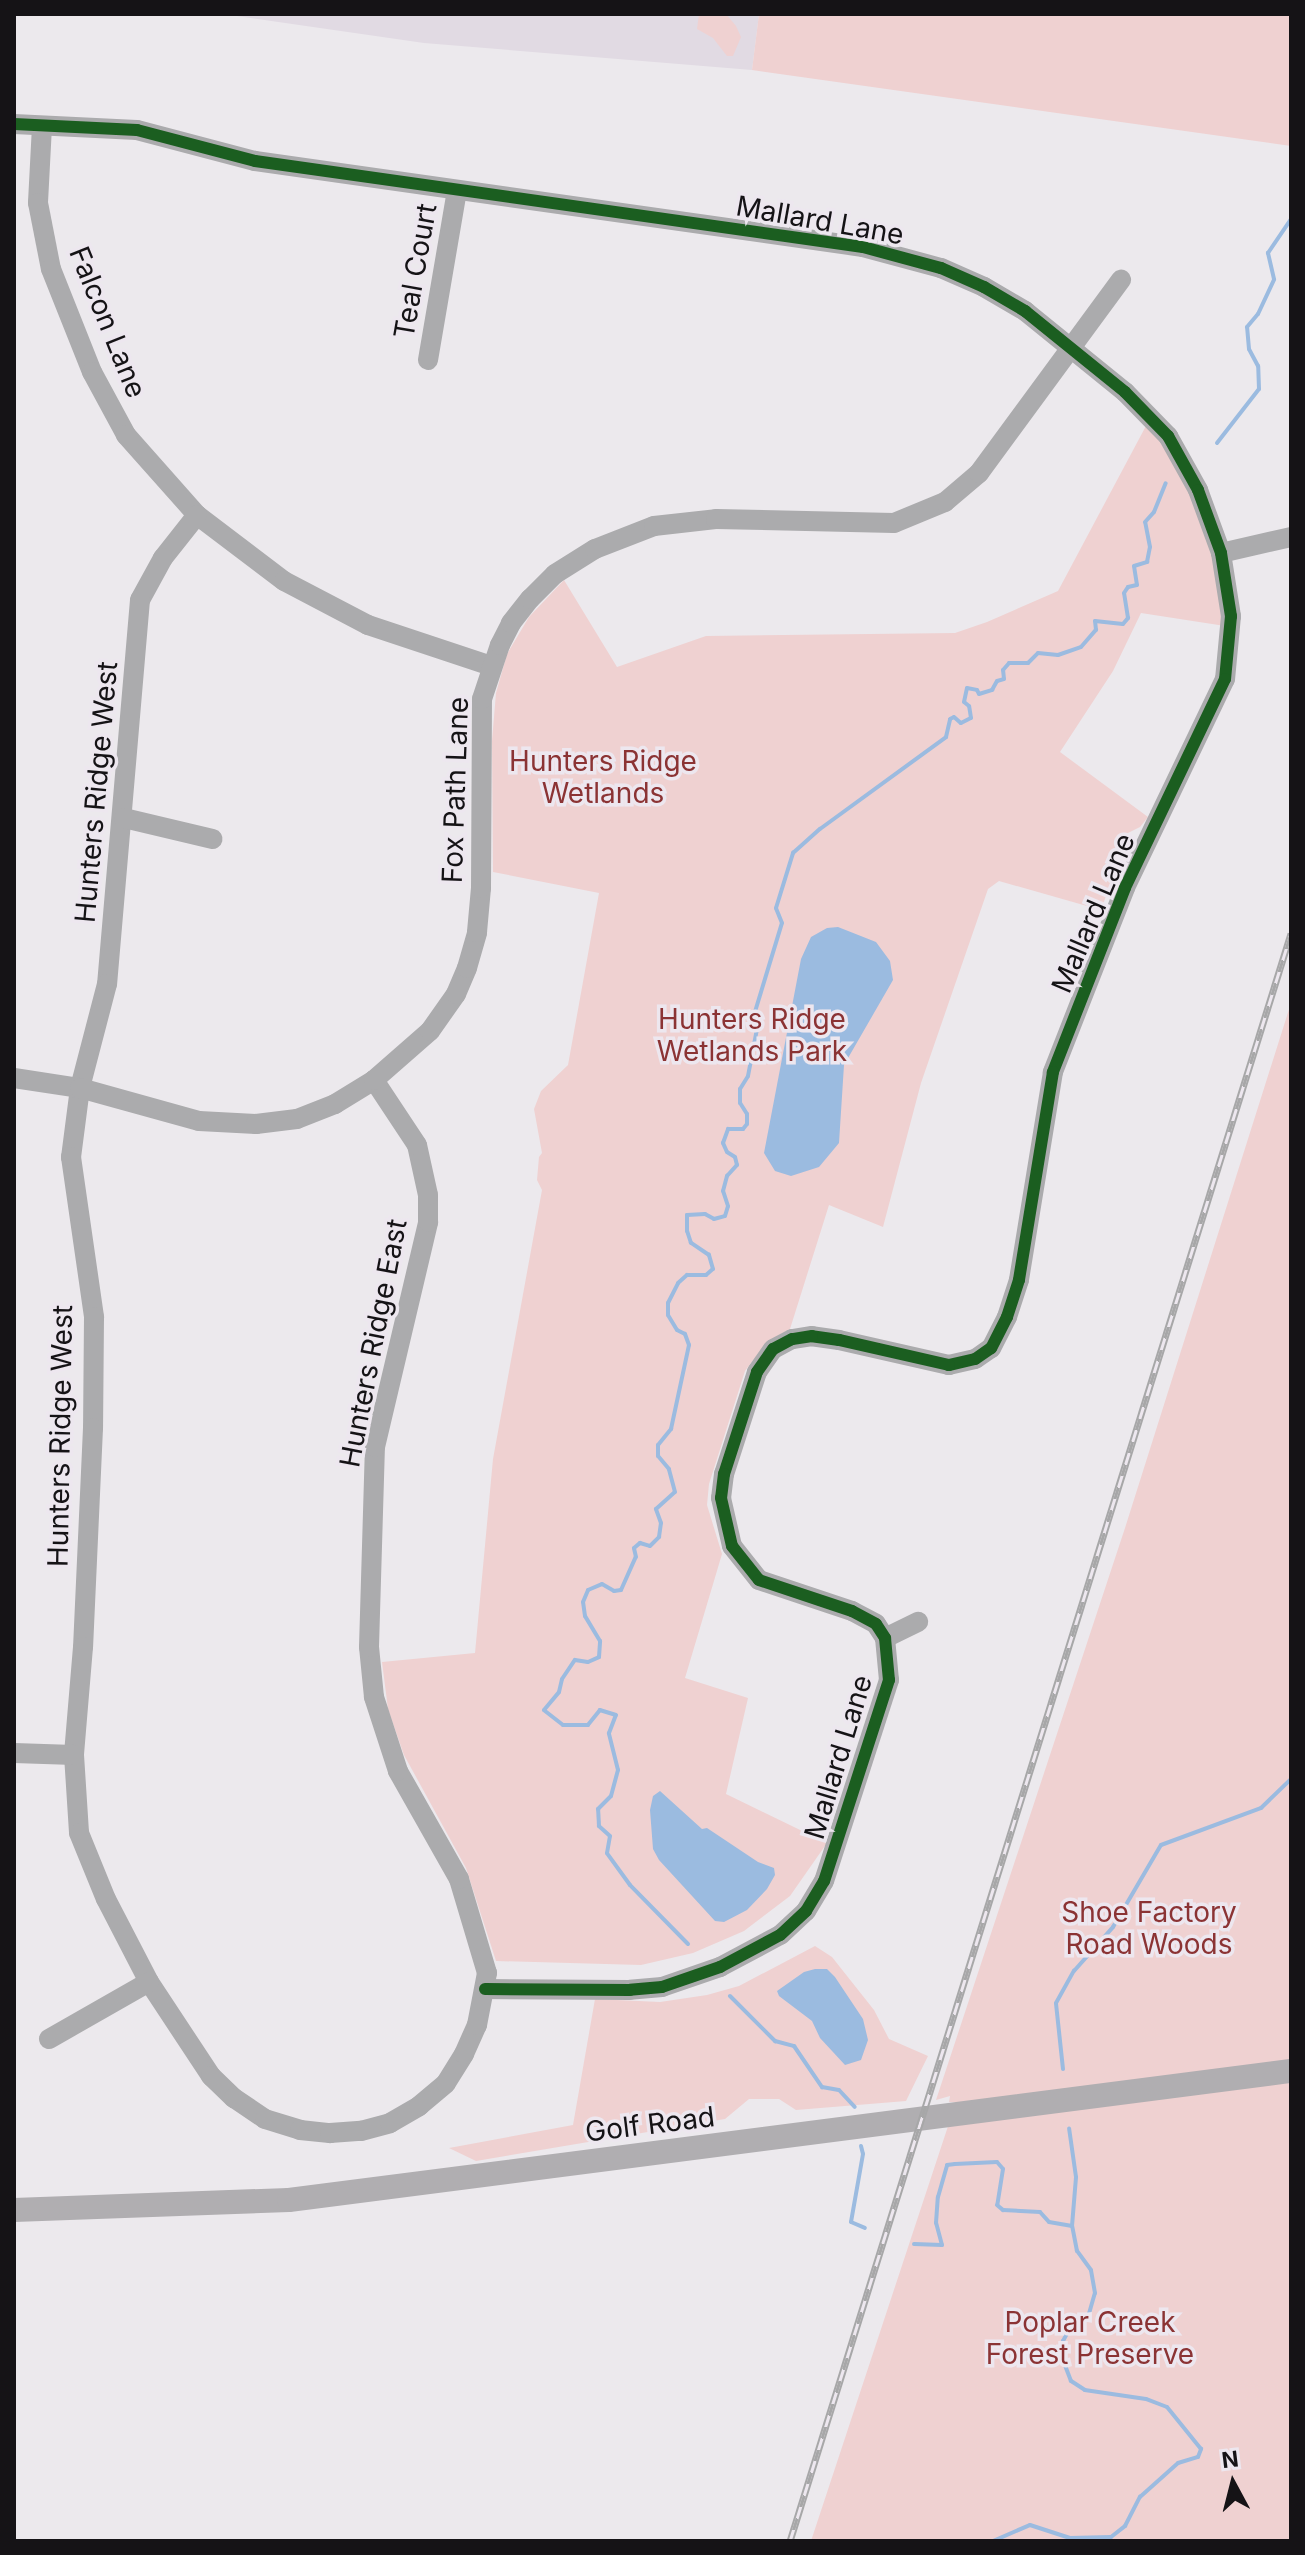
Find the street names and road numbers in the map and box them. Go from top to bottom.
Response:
street label: Mallard Lane [733,189,907,251]
street label: Teal Court [387,201,443,341]
street label: Falcon Lane [62,242,154,402]
street label: Hunters Ridge West [68,660,124,924]
street label: Fox Path Lane [435,696,475,884]
street label: Mallard Lane [1044,828,1142,998]
street label: Hunters Ridge East [332,1216,414,1470]
street label: Hunters Ridge West [41,1305,79,1567]
street label: Mallard Lane [797,1671,879,1843]
street label: Golf Road [583,2099,717,2149]

